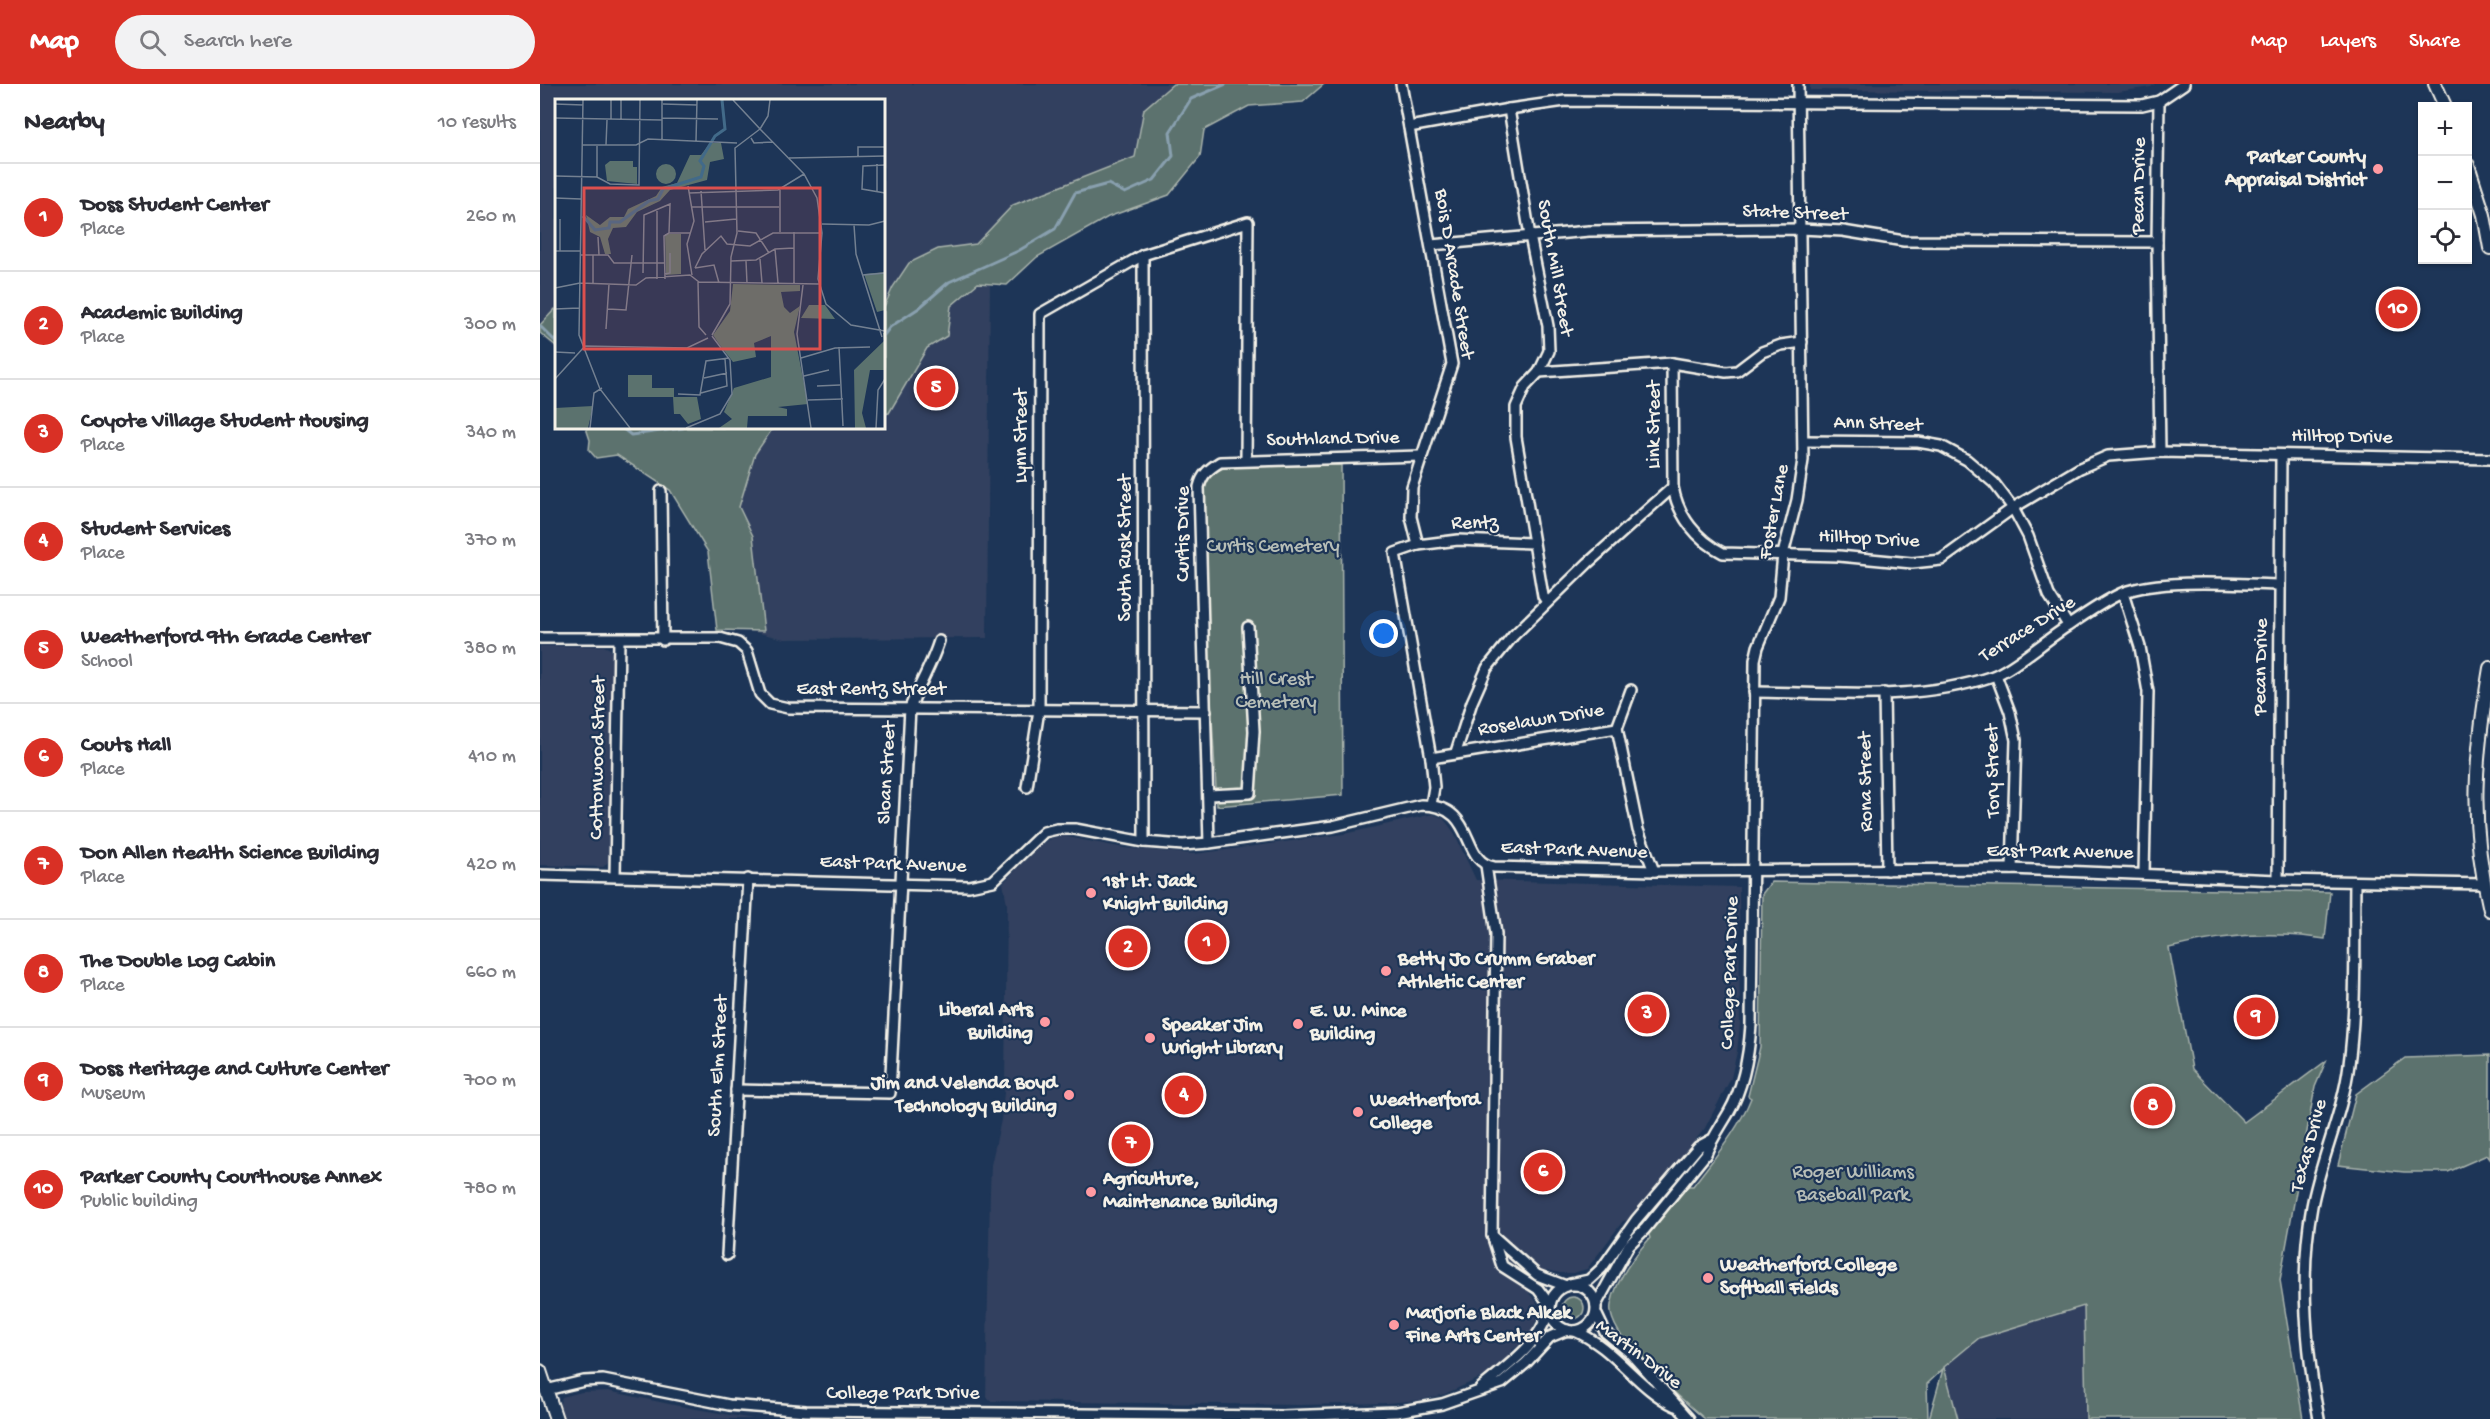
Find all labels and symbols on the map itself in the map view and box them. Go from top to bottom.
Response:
inset map [555,99,885,429]
street label: Pecan Drive [2128,137,2152,236]
place label: Parker County Appraisal District [2224,147,2368,193]
marker: Parker County Appraisal District [2371,162,2385,176]
street label: Bois D Arcade Street [1428,186,1478,362]
street label: South Mill Street [1531,198,1578,340]
street label: State Street [1742,201,1850,227]
pin: 10 [2378,286,2418,332]
pin: 5 [916,366,956,410]
street label: Link Street [1644,379,1667,469]
street label: Lynn Street [1011,387,1034,483]
street label: Ann Street [1833,412,1925,438]
street label: Hilltop Drive [2291,426,2394,450]
street label: Southland Drive [1266,427,1400,453]
street label: Foster Lane [1754,462,1796,563]
street label: South Rusk Street [1115,473,1138,621]
street label: Curtis Drive [1173,486,1196,582]
street label: Rentz [1451,513,1500,536]
street label: Hilltop Drive [1818,526,1921,554]
park label: Curtis Cemetery [1207,536,1340,559]
street label: Terrace Drive [1975,591,2081,669]
street label: Pecan Drive [2250,618,2274,717]
your location [1369,619,1398,648]
park label: Hill Crest Cemetery [1235,669,1317,715]
street label: Cottonwood Street [586,674,612,840]
street label: East Rentz Street [796,679,947,702]
street label: Roselawn Drive [1476,700,1606,742]
street label: Sloan Street [874,719,902,825]
street label: Tory Street [1982,722,2006,819]
street label: Rona Street [1855,730,1879,832]
street label: East Park Avenue [1500,837,1648,865]
street label: East Park Avenue [1986,840,2134,866]
street label: East Park Avenue [819,851,967,879]
place label: 1st Lt. Jack Knight Building [1102,871,1228,917]
marker: 1st Lt. Jack Knight Building [1084,886,1098,900]
street label: College Park Drive [1717,895,1745,1050]
pin: 1 [1188,920,1226,964]
pin: 2 [1108,926,1148,970]
place label: Betty Jo Crumm Graber Athletic Center [1397,949,1596,995]
marker: Betty Jo Crumm Graber Athletic Center [1379,964,1393,978]
pin: 3 [1628,992,1666,1036]
street label: South Elm Street [704,993,734,1137]
pin: 9 [2236,994,2276,1040]
place label: Liberal Arts Building [939,1000,1035,1046]
place label: E. W. Mince Building [1309,1001,1407,1047]
marker: Liberal Arts Building [1038,1015,1052,1029]
place label: Speaker Jim Wright Library [1161,1015,1283,1061]
marker: E. W. Mince Building [1291,1017,1305,1031]
marker: Speaker Jim Wright Library [1143,1031,1157,1045]
pin: 4 [1164,1072,1204,1118]
place label: Jim and Velenda Boyd Technology Building [870,1073,1059,1119]
pin: 8 [2134,1084,2172,1128]
marker: Jim and Velenda Boyd Technology Building [1062,1088,1076,1102]
place label: Weatherford College [1369,1090,1482,1136]
street label: Texas Drive [2286,1096,2334,1196]
marker: Weatherford College [1351,1105,1365,1119]
pin: 7 [1112,1122,1150,1166]
pin: 6 [1524,1150,1562,1194]
park label: Roger Williams Baseball Park [1792,1162,1914,1208]
place label: Agriculture, Maintenance Building [1102,1169,1278,1215]
marker: Agriculture, Maintenance Building [1084,1185,1098,1199]
place label: Weatherford College Softball Fields [1719,1255,1898,1301]
marker: Weatherford College Softball Fields [1701,1271,1715,1285]
place label: Marjorie Black Alkek Fine Arts Center [1405,1303,1573,1349]
street label: Martin Drive [1590,1315,1686,1395]
marker: Marjorie Black Alkek Fine Arts Center [1387,1318,1401,1332]
street label: College Park Drive [826,1383,980,1406]

